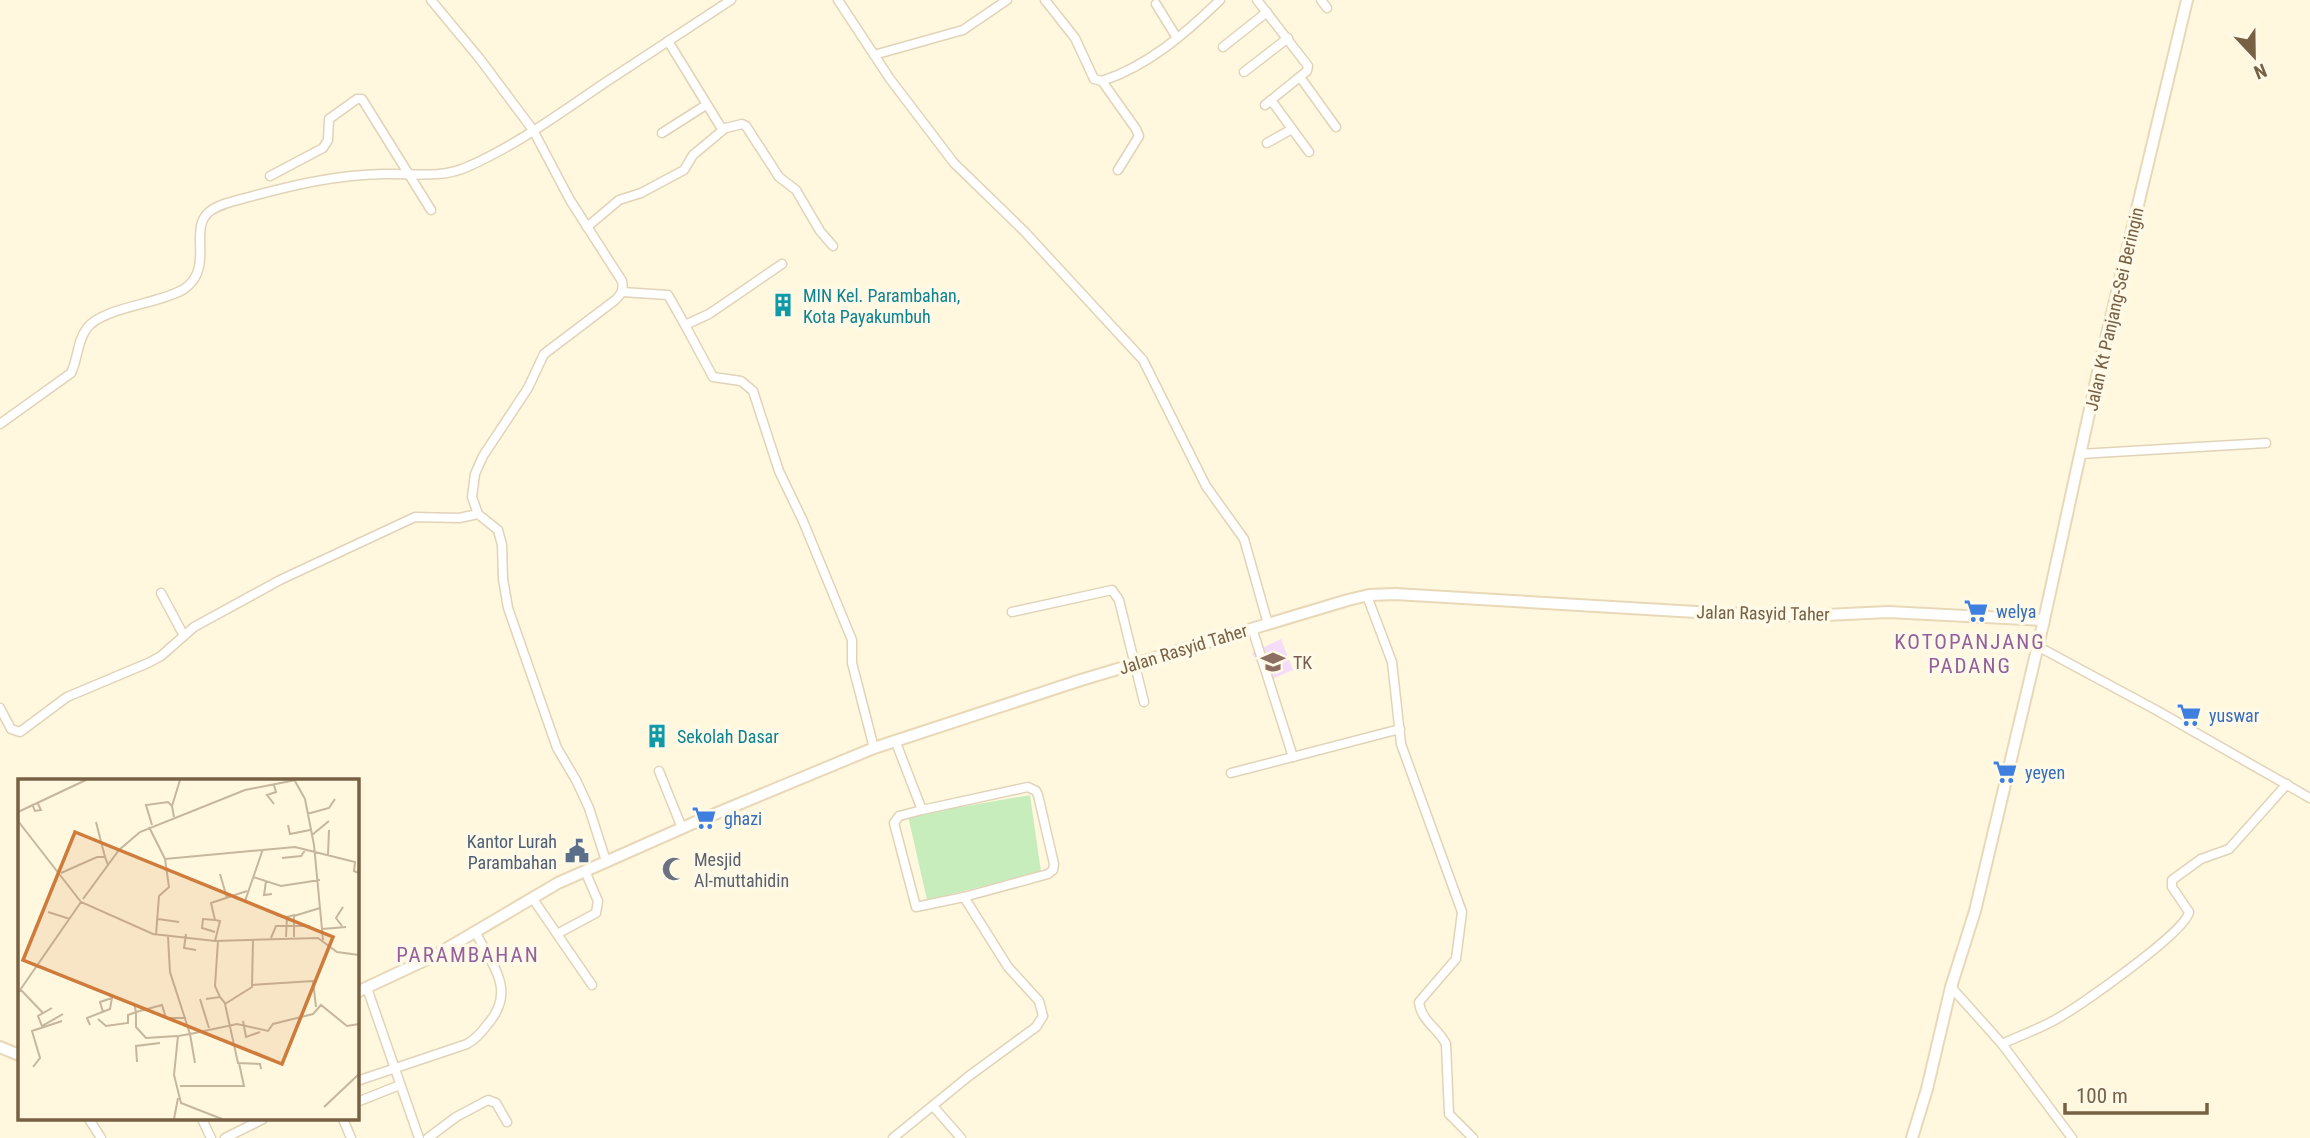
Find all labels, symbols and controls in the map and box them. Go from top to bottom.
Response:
north arrow [2219,21,2289,91]
text: N [2250,58,2270,84]
street label: Jalan Kt Panjang-Sei Beringin [2080,205,2148,413]
place label: MIN Kel. Parambahan, Kota Payakumbuh [803,285,960,327]
building icon: MIN Kel. Parambahan, Kota Payakumbuh [769,291,797,319]
supermarket icon: welya [1962,597,1990,625]
street label: Jalan Rasyid Taher [1696,601,1830,625]
place label: welya [1996,601,2036,622]
street label: Jalan Rasyid Taher [1116,619,1250,679]
district label: KOTOPANJANG PADANG [1894,630,2046,678]
school or university icon: TK [1259,648,1287,676]
place label: TK [1293,652,1312,673]
supermarket icon: yuswar [2175,701,2203,729]
place label: yuswar [2209,705,2260,726]
building icon: Sekolah Dasar [643,722,671,750]
place label: Sekolah Dasar [677,726,779,747]
supermarket icon: yeyen [1991,758,2019,786]
place label: yeyen [2025,762,2065,783]
inset map [18,779,359,1120]
supermarket icon: ghazi [690,804,718,832]
place label: ghazi [724,808,762,829]
place label: Kantor Lurah Parambahan [467,831,557,873]
public building icon: Kantor Lurah Parambahan [563,837,591,865]
place label: Mesjid Al-muttahidin [694,849,789,891]
mosque icon: Mesjid Al-muttahidin [660,855,688,883]
district label: PARAMBAHAN [396,943,540,967]
scale bar [2065,1072,2207,1116]
text: 100 m [2076,1084,2128,1108]

